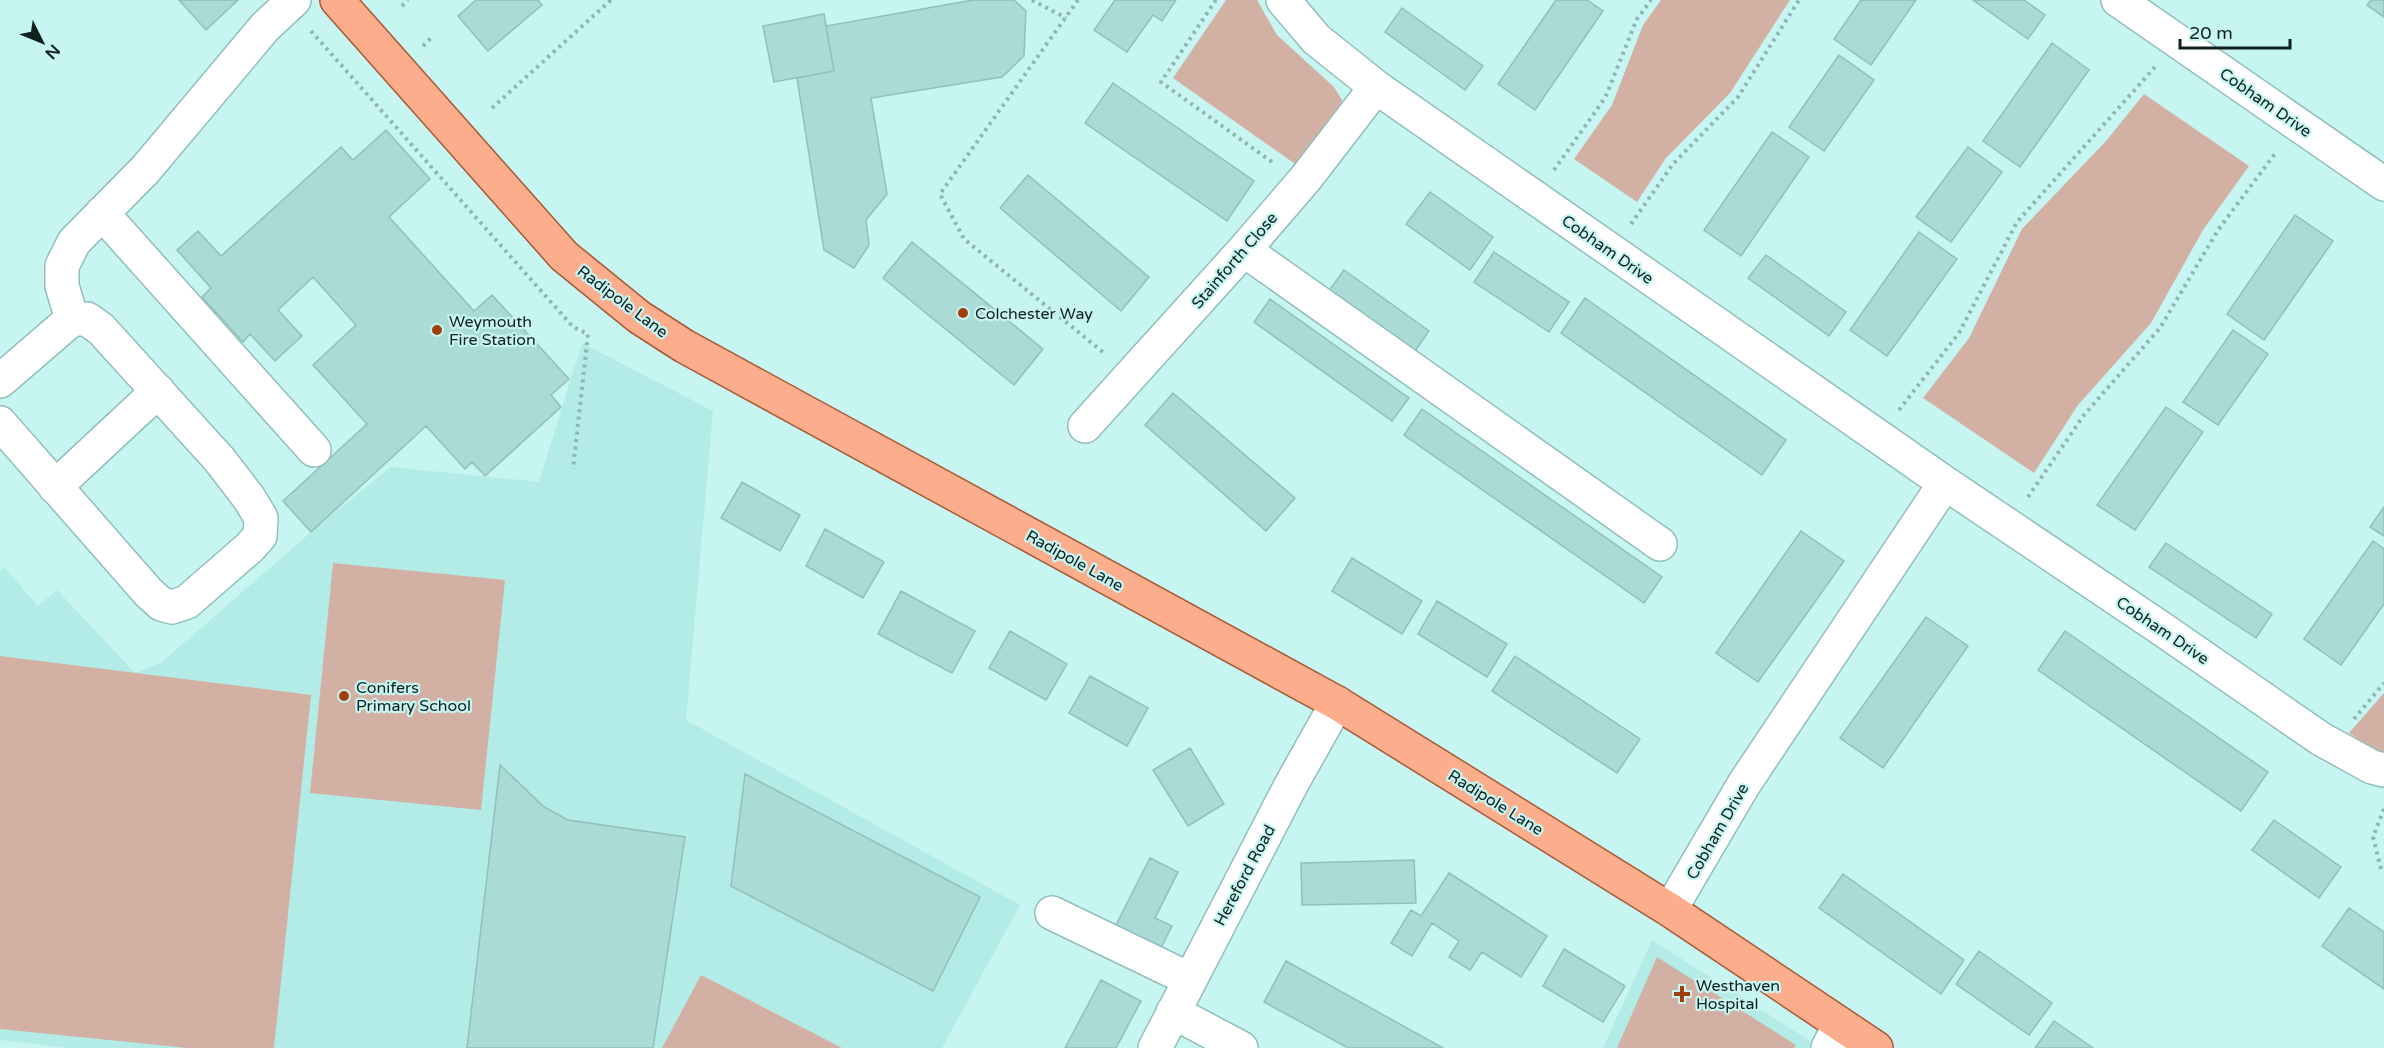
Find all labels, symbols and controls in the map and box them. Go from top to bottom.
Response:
north arrow [12,12,72,72]
scale bar [2180,12,2290,50]
text: 20 m [2189,22,2233,44]
text: N [41,40,64,63]
street label: Cobham Drive [2216,64,2315,142]
street label: Stainforth Close [1187,208,1282,313]
street label: Cobham Drive [1558,211,1657,289]
street label: Radipole Lane [573,261,672,342]
place label: Colchester Way [975,304,1093,324]
marker: Colchester Way [956,306,970,320]
place label: Weymouth Fire Station [449,312,536,350]
marker: Weymouth Fire Station [430,323,444,337]
street label: Radipole Lane [1022,526,1127,596]
street label: Cobham Drive [2112,592,2213,669]
place label: Conifers Primary School [356,678,471,716]
marker: Conifers Primary School [337,689,351,703]
street label: Radipole Lane [1444,766,1547,840]
street label: Cobham Drive [1682,780,1753,883]
street label: Hereford Road [1210,822,1280,929]
place label: Westhaven Hospital [1696,976,1780,1014]
marker: Westhaven Hospital [1673,985,1691,1003]

